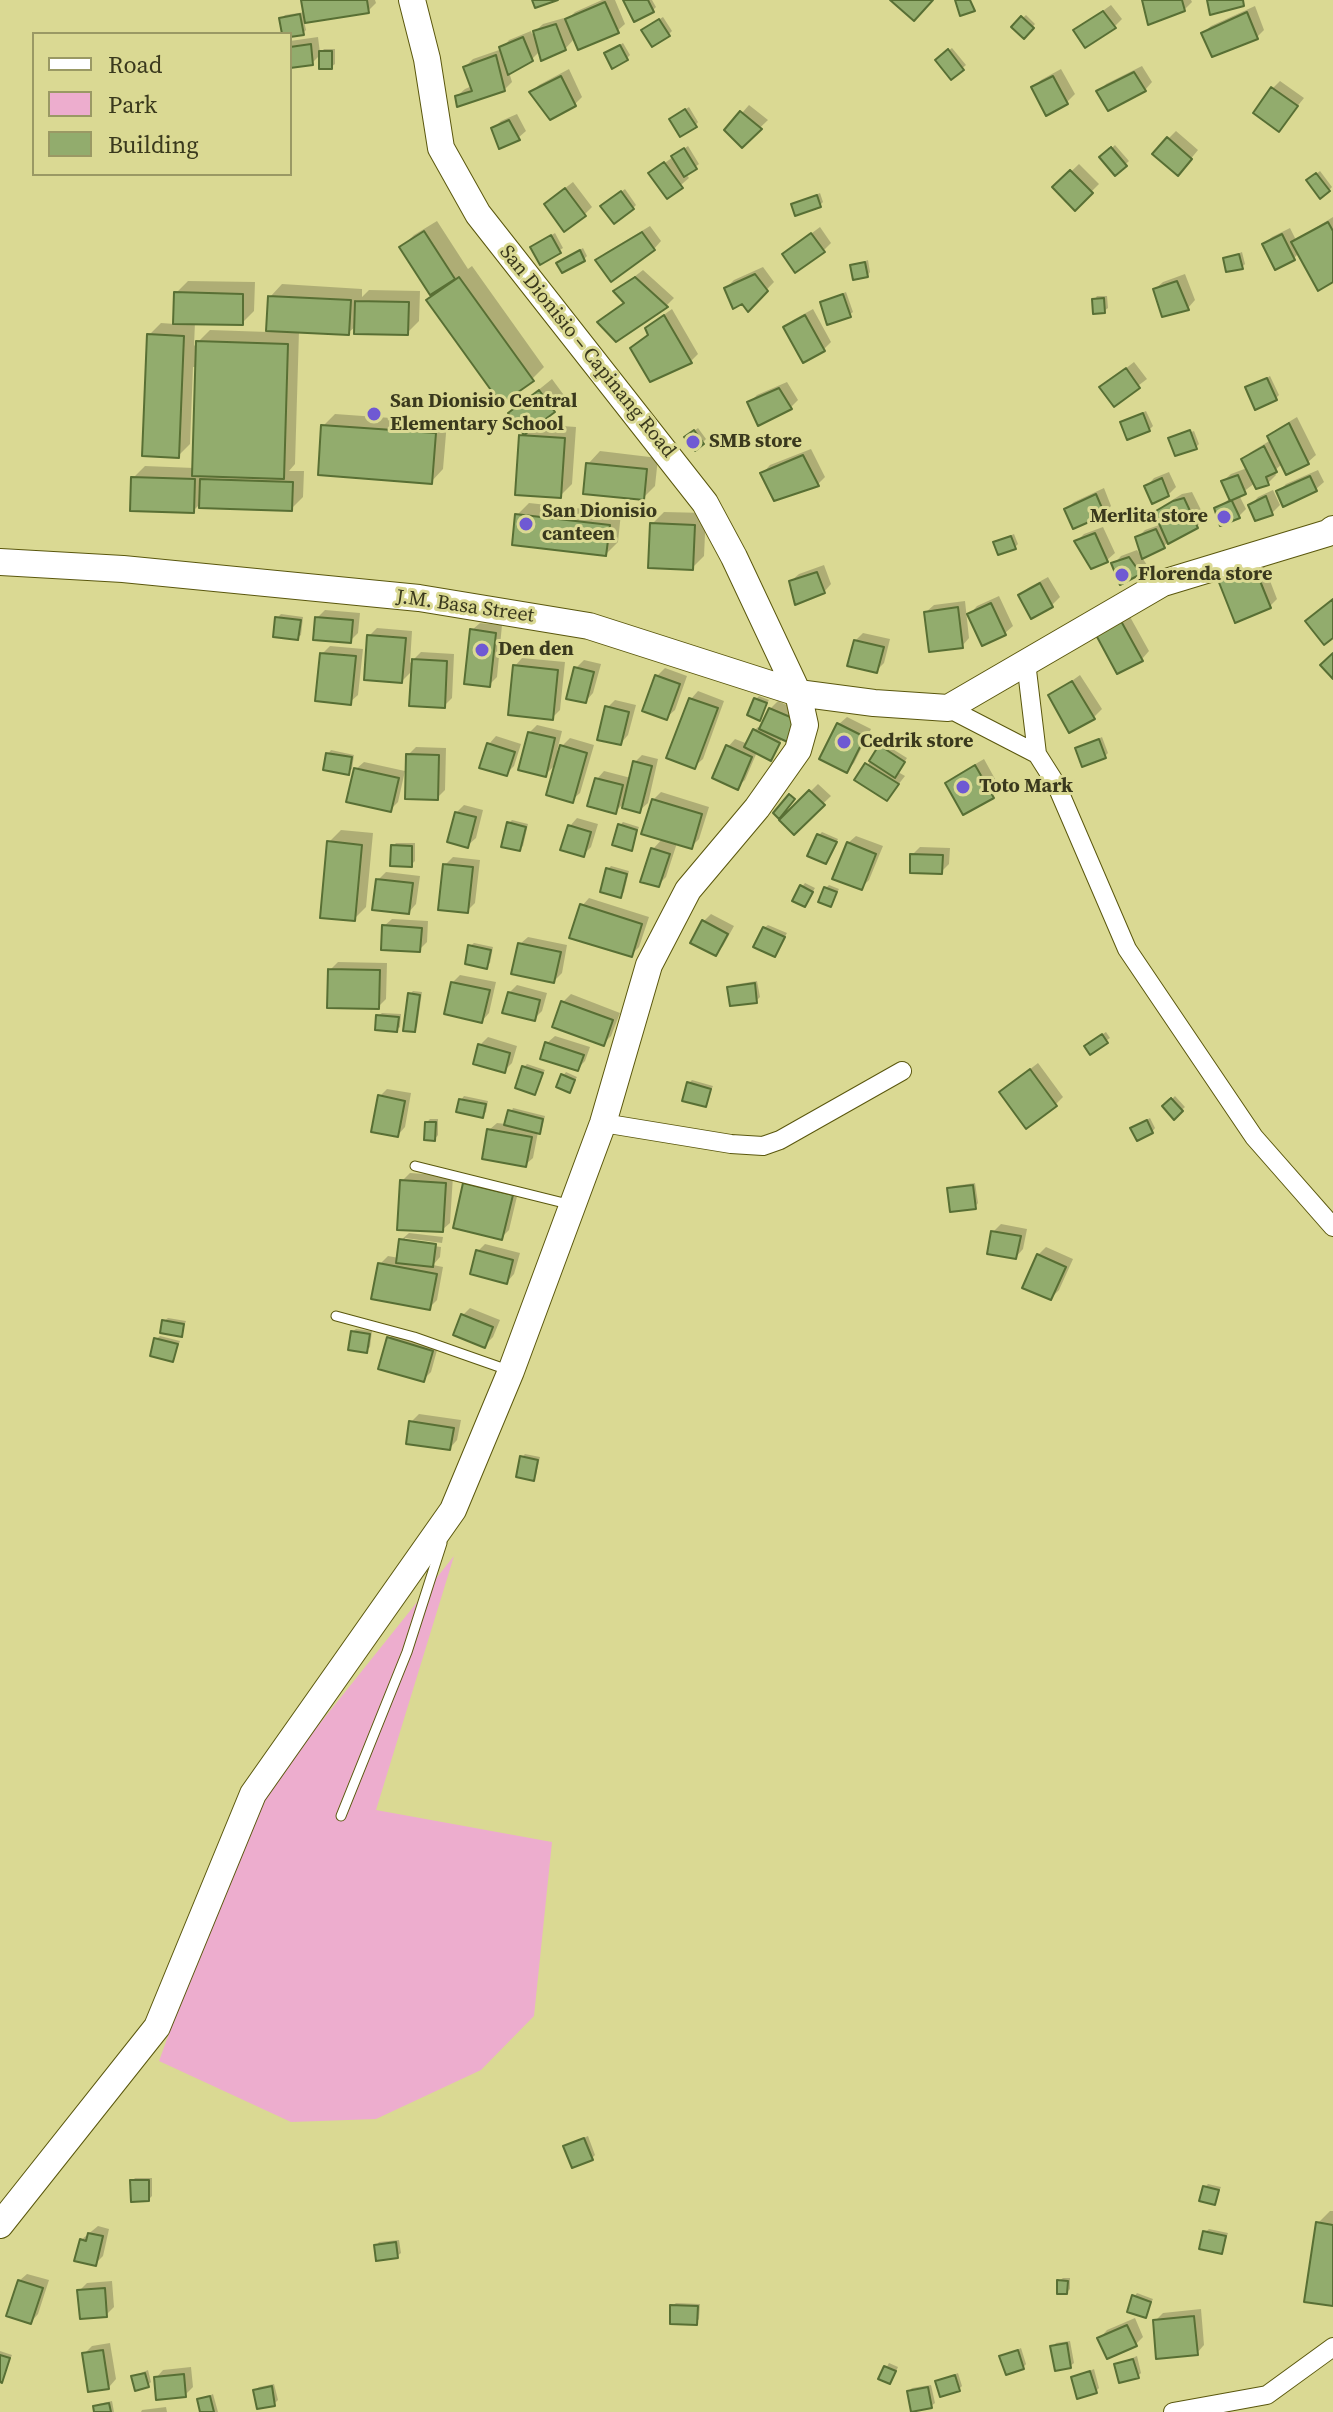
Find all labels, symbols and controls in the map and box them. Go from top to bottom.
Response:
legend [32,32,292,176]
text: Road [108,48,162,81]
text: Park [108,88,157,121]
text: Building [108,128,199,161]
street label: San Dionisio – Capinang Road [494,241,680,463]
place label: San Dionisio Central Elementary School [390,390,577,437]
marker: San Dionisio Central Elementary School [365,405,383,423]
place label: SMB store [709,430,802,454]
marker: SMB store [684,433,702,451]
place label: San Dionisio canteen [542,500,657,547]
place label: Merlita store [1090,505,1208,529]
marker: Merlita store [1215,508,1233,526]
marker: San Dionisio canteen [517,515,535,533]
place label: Florenda store [1138,563,1272,587]
marker: Florenda store [1113,566,1131,584]
street label: J.M. Basa Street [394,585,536,629]
place label: Den den [498,638,574,662]
marker: Den den [473,641,491,659]
place label: Cedrik store [860,730,973,754]
marker: Cedrik store [835,733,853,751]
place label: Toto Mark [979,775,1073,799]
marker: Toto Mark [954,778,972,796]

